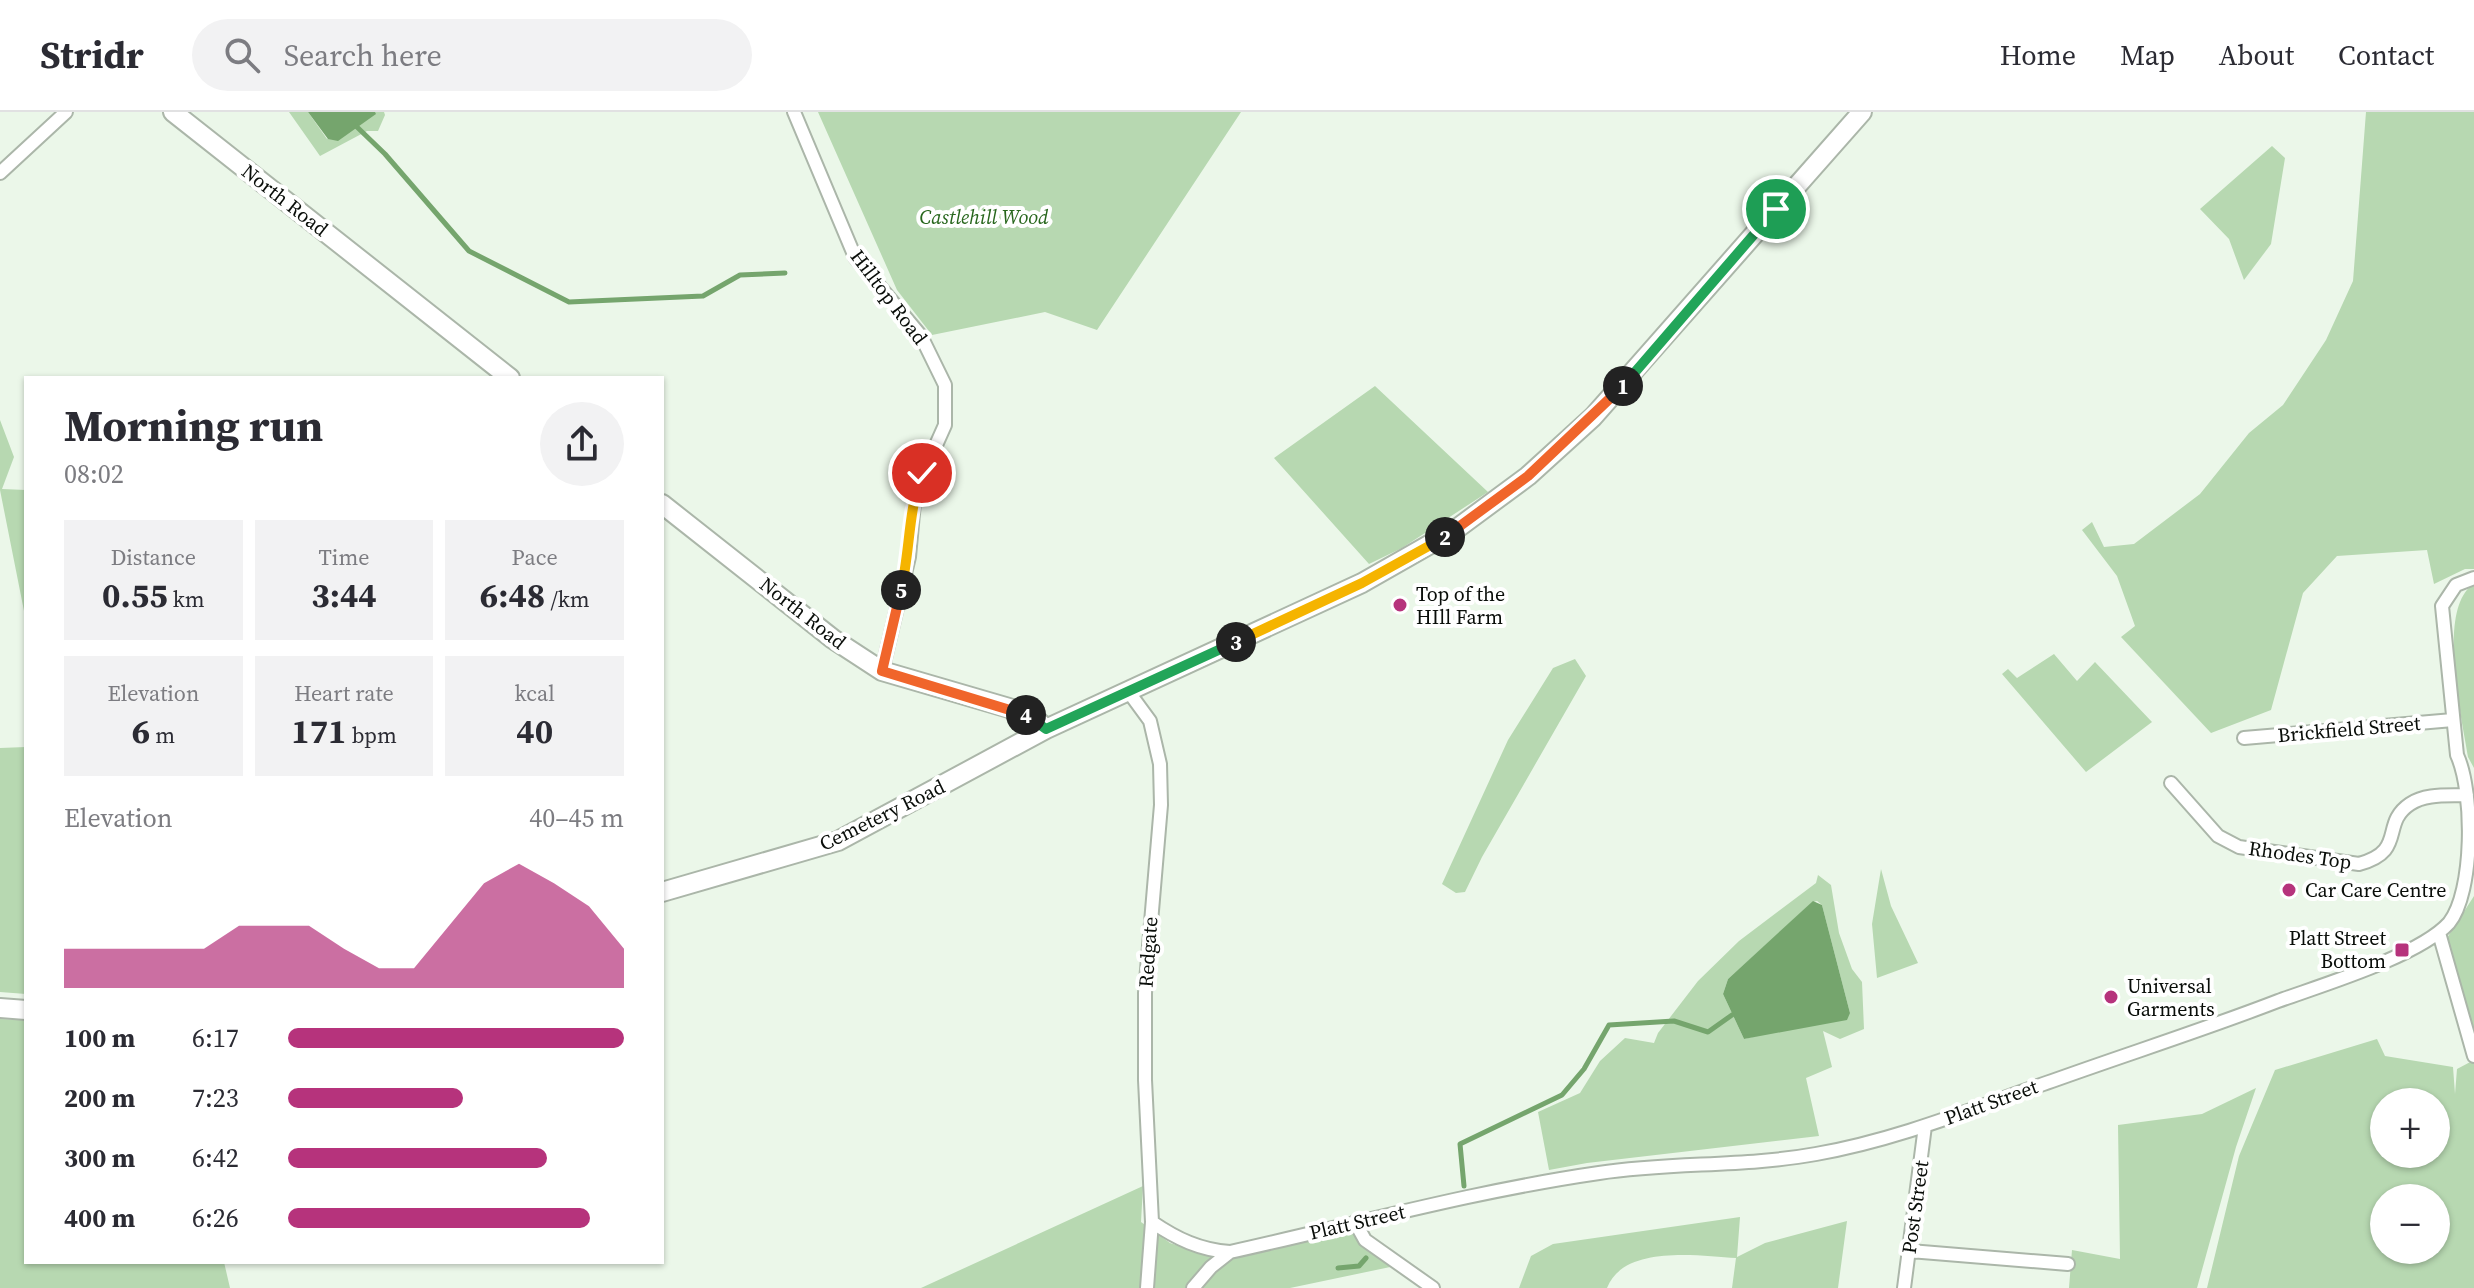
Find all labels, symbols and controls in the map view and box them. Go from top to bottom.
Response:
search box [192,19,752,91]
text: Stridr [40,29,144,81]
icon: search [220,33,264,77]
text: Search here [284,35,442,76]
text: Home [2000,36,2076,74]
text: Map [2120,36,2175,74]
text: About [2219,36,2294,74]
text: Contact [2338,36,2434,74]
street label: North Road [236,157,335,243]
pin [1742,175,1810,243]
icon: arrive [1754,187,1798,231]
park label: Castlehill Wood [919,203,1049,231]
street label: Hilltop Road [844,244,934,351]
pin: 1 [1603,366,1643,406]
text: 1 [1617,371,1629,401]
text: Morning run [64,395,323,456]
button: share [540,402,624,486]
pin [888,439,956,507]
icon: check [900,451,944,495]
text: 08:02 [64,456,124,492]
pin: 2 [1425,517,1465,557]
text: 2 [1439,522,1451,552]
text: Distance [111,542,196,572]
text: Time [319,542,369,572]
text: Pace [512,542,558,572]
street label: North Road [754,570,853,656]
pin: 5 [881,570,921,610]
text: 0.55 [102,572,168,618]
text: 3:44 [311,572,377,618]
text: 6:48 [480,572,545,618]
text: 5 [895,575,907,605]
place label: Top of the HIll Farm [1416,580,1505,631]
text: km [168,584,205,614]
text: /km [545,584,590,614]
marker: Top of the HIll Farm [1391,596,1409,614]
pin: 3 [1216,622,1256,662]
text: 3 [1230,627,1242,657]
text: Elevation [107,678,199,708]
text: Heart rate [294,678,394,708]
text: kcal [515,678,555,708]
pin: 4 [1006,695,1046,735]
text: 4 [1020,700,1032,730]
text: 6 [132,708,150,754]
text: 171 [291,708,347,754]
text: 40 [516,708,553,754]
street label: Brickfield Street [2276,709,2422,749]
text: m [150,720,175,750]
text: bpm [347,720,397,750]
street label: Cemetery Road [814,772,950,858]
text: Elevation [64,800,173,836]
text: 40–45 m [529,800,624,836]
street label: Rhodes Top [2247,834,2353,876]
place label: Car Care Centre [2305,876,2446,904]
marker: Car Care Centre [2280,881,2298,899]
street label: Redgate [1132,916,1164,988]
place label: Platt Street Bottom [2289,924,2386,975]
marker: Platt Street Bottom [2393,941,2411,959]
place label: Universal Garments [2127,972,2215,1023]
marker: Universal Garments [2102,988,2120,1006]
text: 100 m [64,1020,135,1056]
text: 6:17 [192,1020,239,1056]
street label: Platt Street [1941,1072,2042,1132]
text: 200 m [64,1080,135,1116]
text: 7:23 [192,1080,239,1116]
map controls [2370,1088,2450,1264]
button: + [2370,1088,2450,1168]
text: 300 m [64,1140,135,1176]
text: 6:42 [192,1140,239,1176]
street label: Post Street [1895,1158,1935,1255]
button: − [2370,1184,2450,1264]
street label: Platt Street [1306,1197,1408,1247]
text: 400 m [64,1200,135,1236]
text: 6:26 [192,1200,239,1236]

